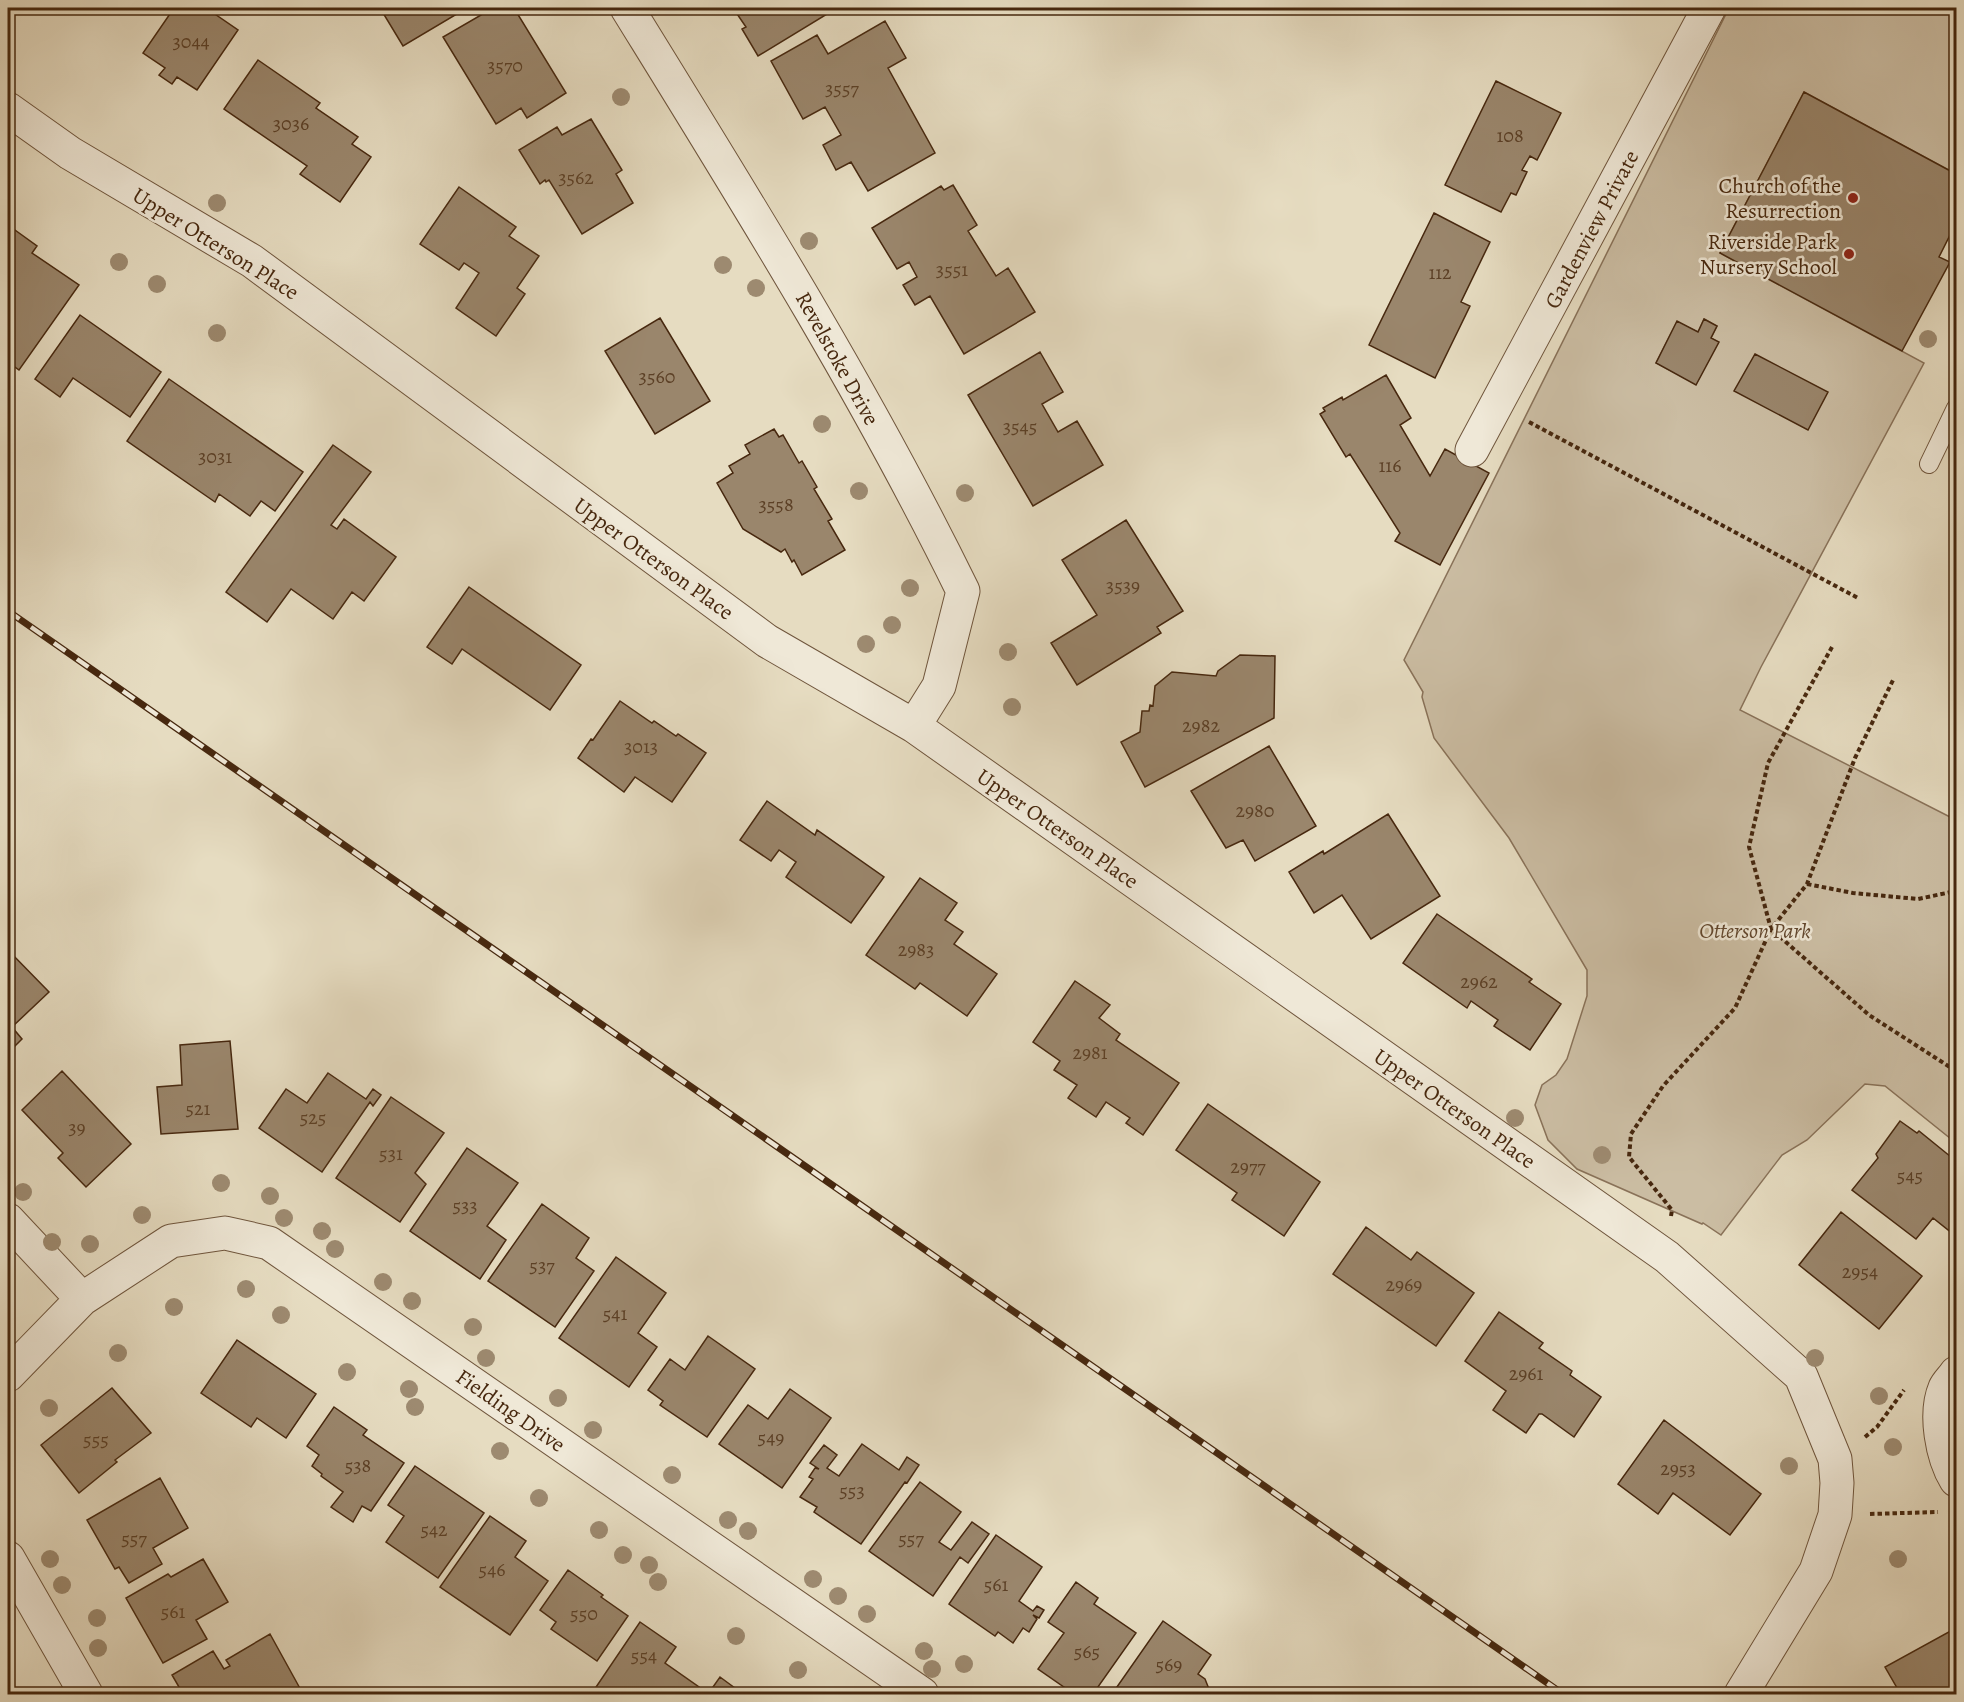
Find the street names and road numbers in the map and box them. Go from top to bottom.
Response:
street label: Gardenview Private [1537,145,1646,314]
street label: Upper Otterson Place [126,180,305,307]
street label: Revelstoke Drive [788,286,886,431]
street label: Upper Otterson Place [567,490,740,627]
street label: Upper Otterson Place [970,762,1144,896]
street label: Upper Otterson Place [1367,1042,1541,1176]
street label: Fielding Drive [450,1362,571,1460]

